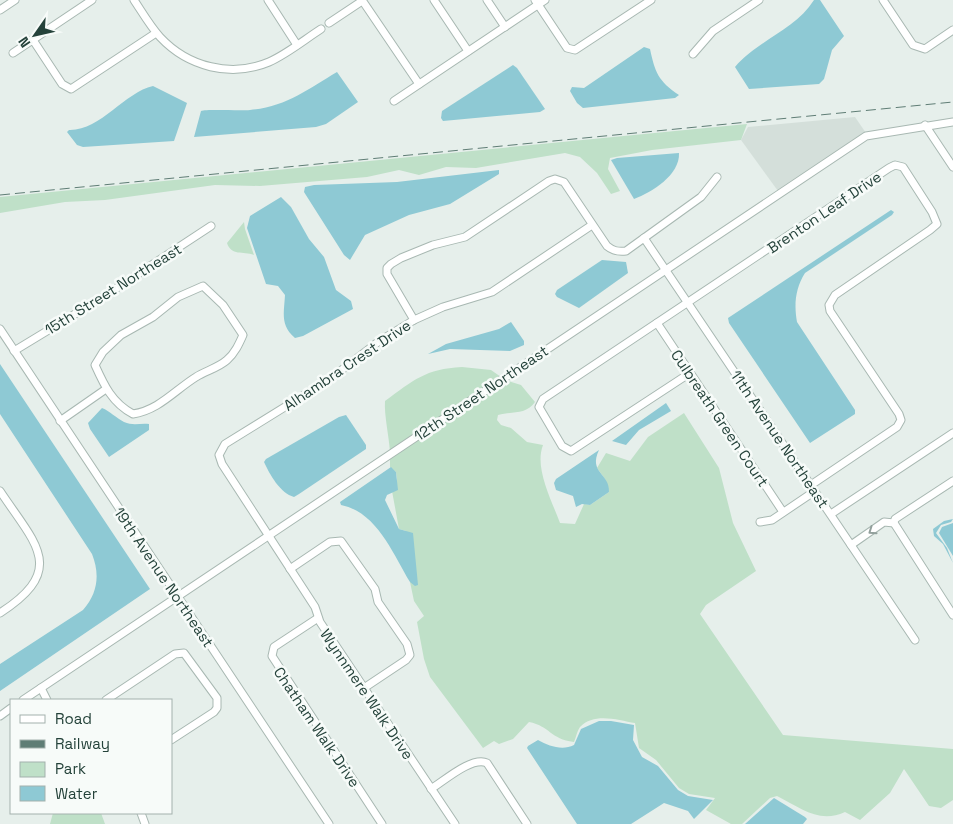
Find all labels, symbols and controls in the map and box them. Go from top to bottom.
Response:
north arrow [10,10,60,60]
text: N [14,33,34,51]
street label: Brenton Leaf Drive [763,167,885,257]
street label: 15th Street Northeast [41,239,185,339]
street label: Alhambra Crest Drive [280,315,414,415]
street label: 12th Street Northeast [410,341,552,445]
street label: Culbreath Green Court [667,346,773,490]
street label: 11th Avenue Northeast [727,366,833,512]
street label: 19th Avenue Northeast [110,503,218,651]
one-way arrow [868,525,878,534]
street label: Wynnmere Walk Drive [316,625,418,763]
street label: Chatham Walk Drive [270,663,364,791]
legend [10,699,172,814]
text: Road [55,709,92,728]
text: Railway [55,734,110,753]
text: Park [55,759,86,778]
text: Water [55,784,98,803]

